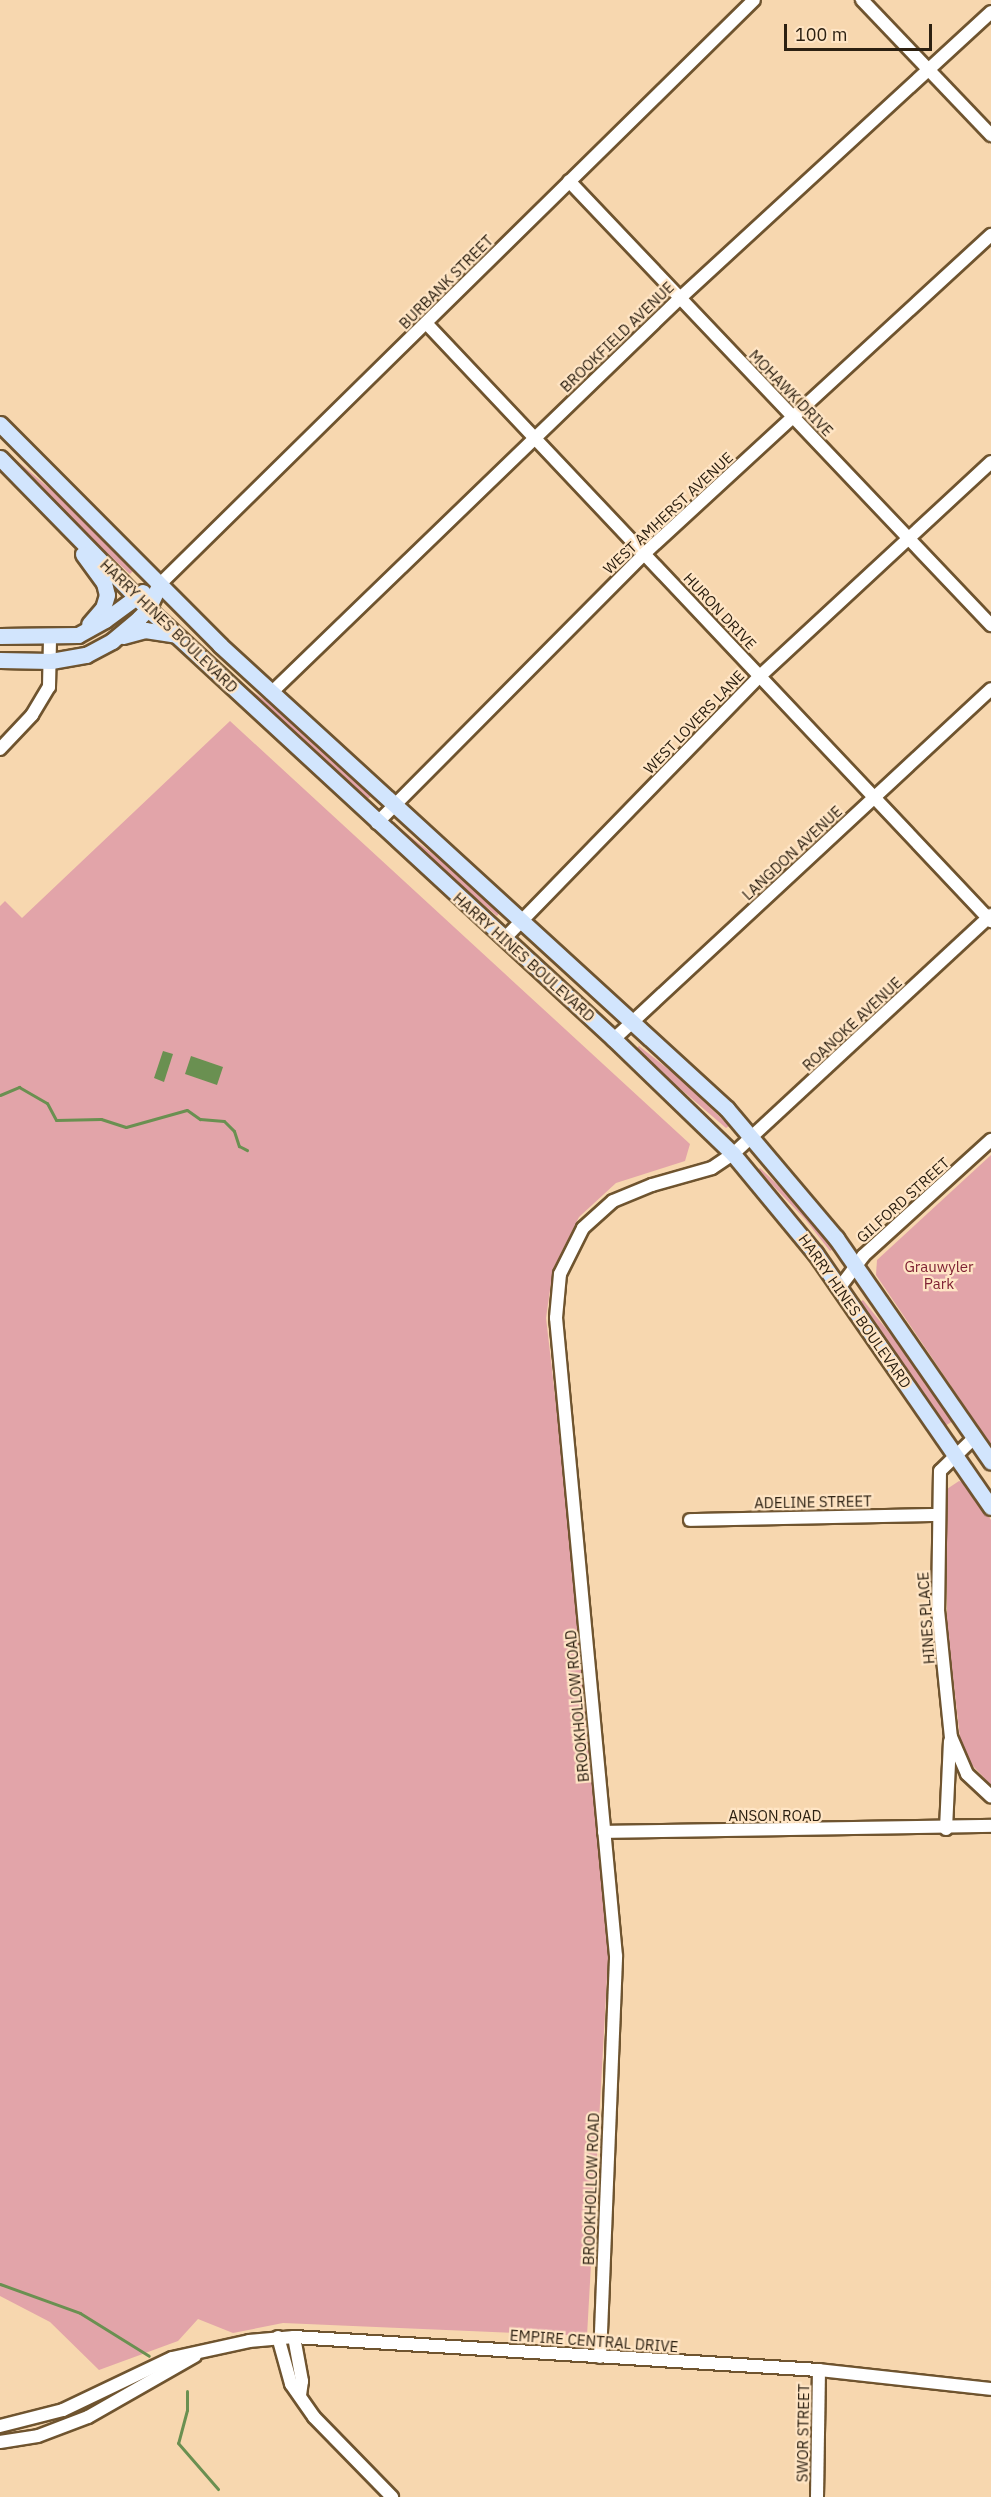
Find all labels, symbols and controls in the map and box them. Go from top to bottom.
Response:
scale bar [787,12,936,50]
text: 100 m [795,23,847,46]
street label: BURBANK STREET [395,231,497,333]
street label: BROOKFIELD AVENUE [557,278,677,396]
street label: MOHAWK DRIVE [745,346,837,440]
street label: WEST AMHERST AVENUE [600,448,736,578]
street label: HARRY HINES BOULEVARD [97,556,241,696]
street label: HURON DRIVE [680,569,760,653]
street label: WEST LOVERS LANE [640,667,748,777]
street label: LANGDON AVENUE [738,802,846,904]
street label: HARRY HINES BOULEVARD [450,889,598,1025]
street label: ROANOKE AVENUE [799,973,905,1075]
street label: GILFORD STREET [853,1154,953,1246]
street label: HARRY HINES BOULEVARD [795,1230,915,1392]
park label: Grauwyler Park [904,1257,974,1292]
street label: ADELINE STREET [754,1492,872,1512]
street label: HINES PLACE [914,1571,938,1665]
street label: BROOKHOLLOW ROAD [561,1629,593,1783]
street label: ANSON ROAD [728,1807,822,1825]
street label: BROOKHOLLOW ROAD [579,2112,603,2266]
street label: EMPIRE CENTRAL DRIVE [509,2326,679,2356]
street label: SWOR STREET [793,2384,813,2482]

